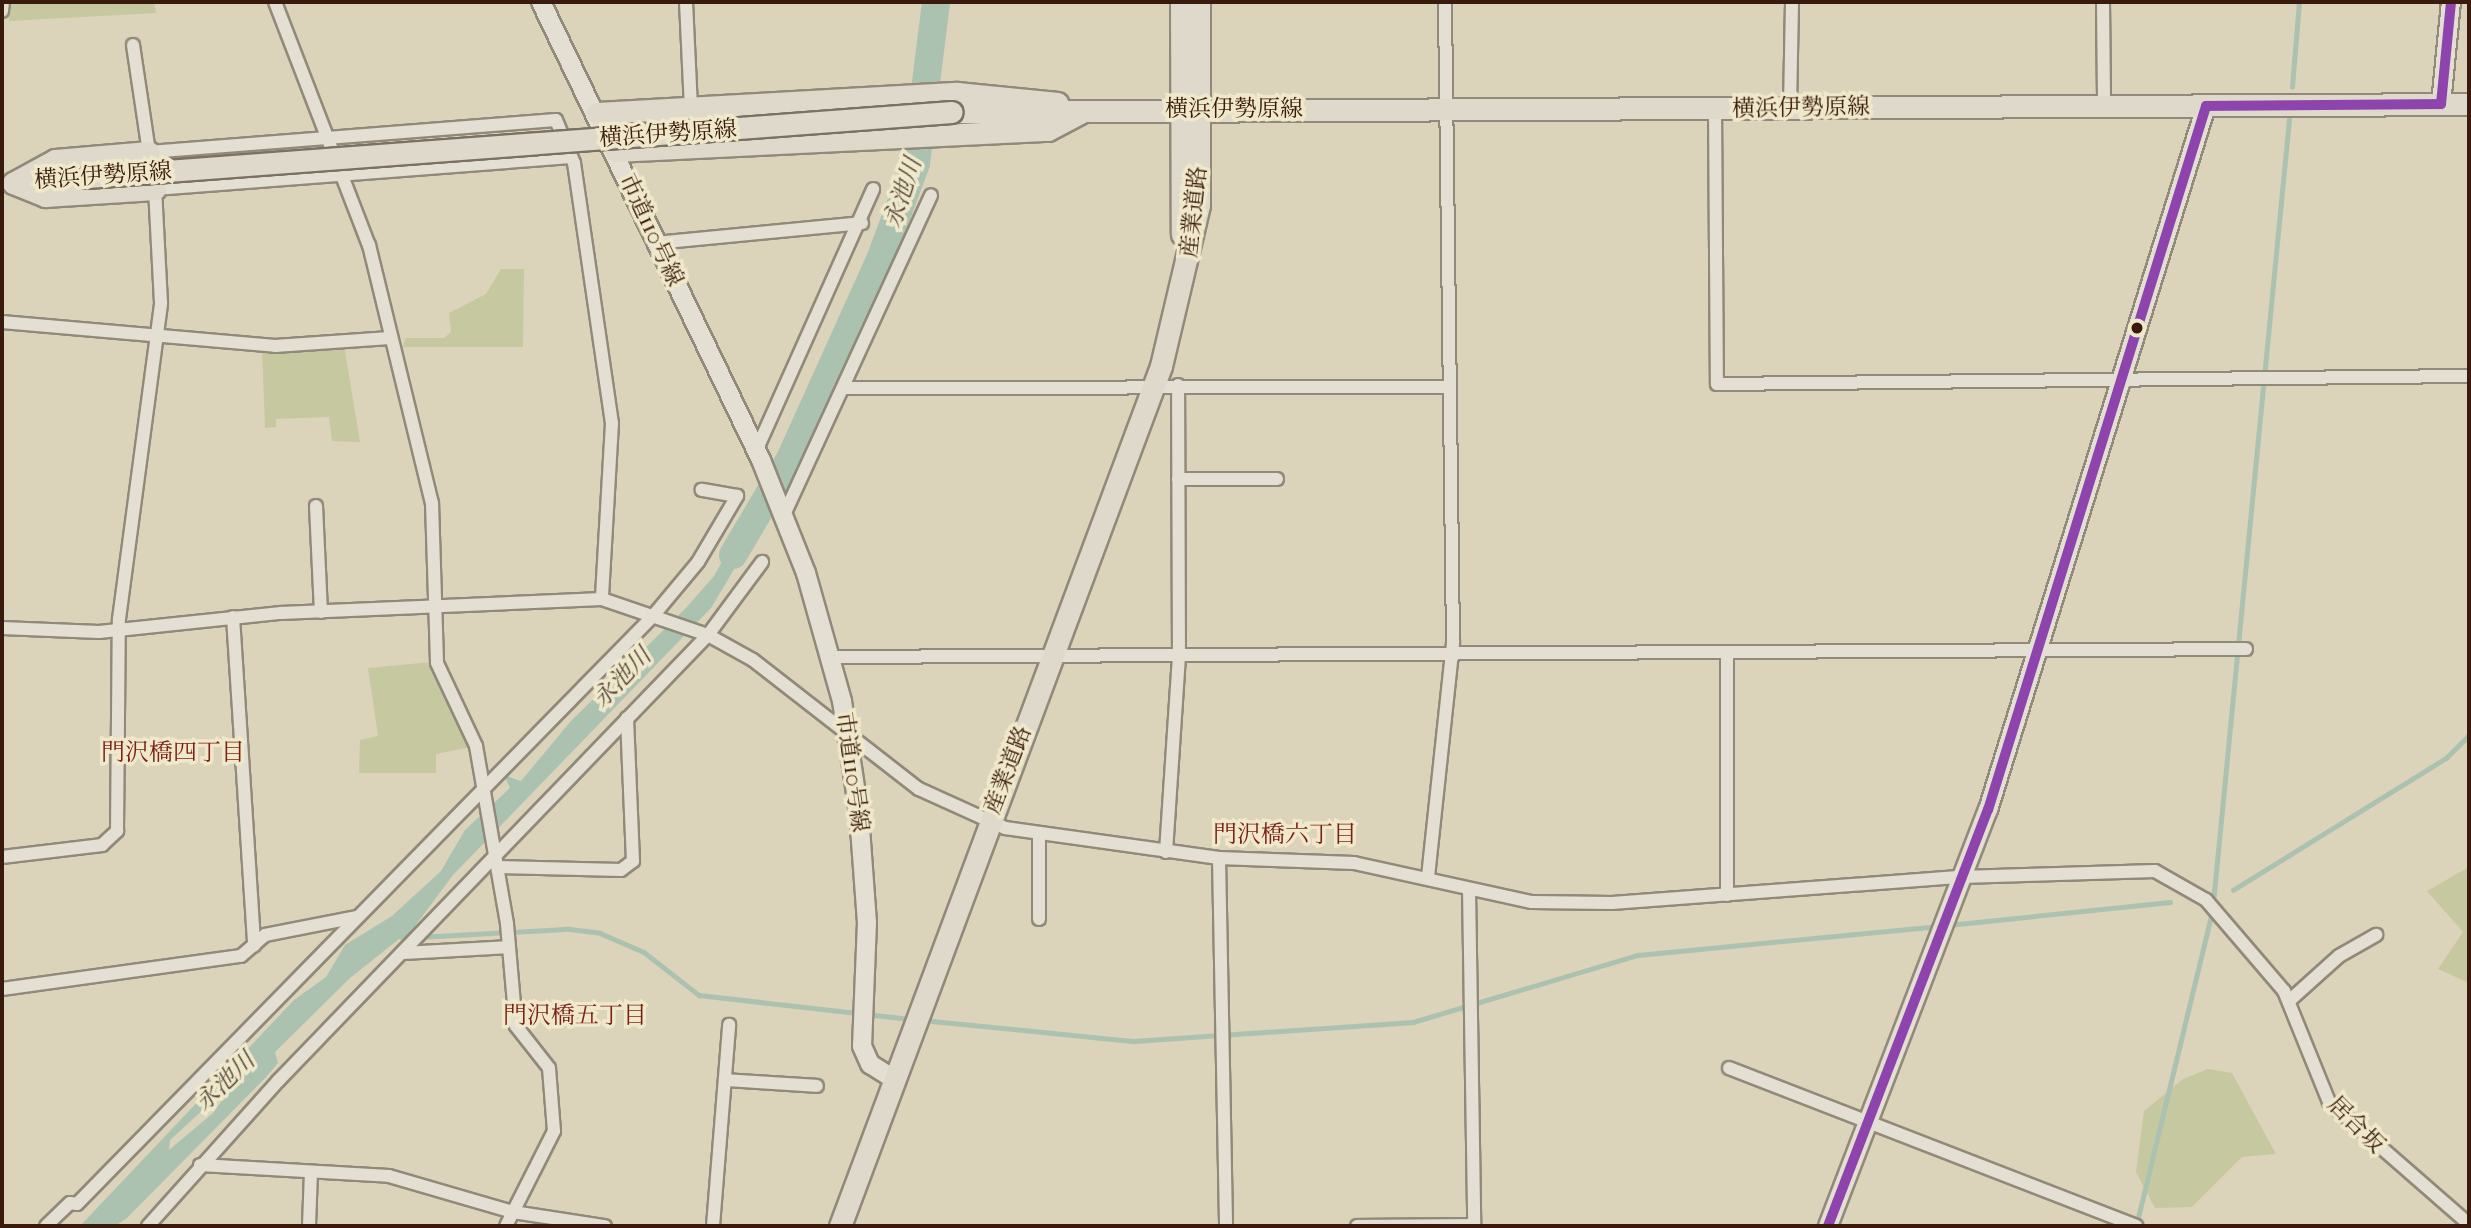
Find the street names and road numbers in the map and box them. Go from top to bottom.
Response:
street label: 横浜伊勢原線 [1732,93,1870,123]
street label: 横浜伊勢原線 [1165,95,1303,123]
street label: 横浜伊勢原線 [598,115,738,153]
street label: 横浜伊勢原線 [33,157,173,195]
street label: 産業道路 [1175,165,1213,259]
street label: 市道110号線 [613,169,689,291]
street label: 市道110号線 [830,710,874,834]
street label: 産業道路 [979,722,1037,818]
street label: 居合坂 [2322,1091,2390,1159]

